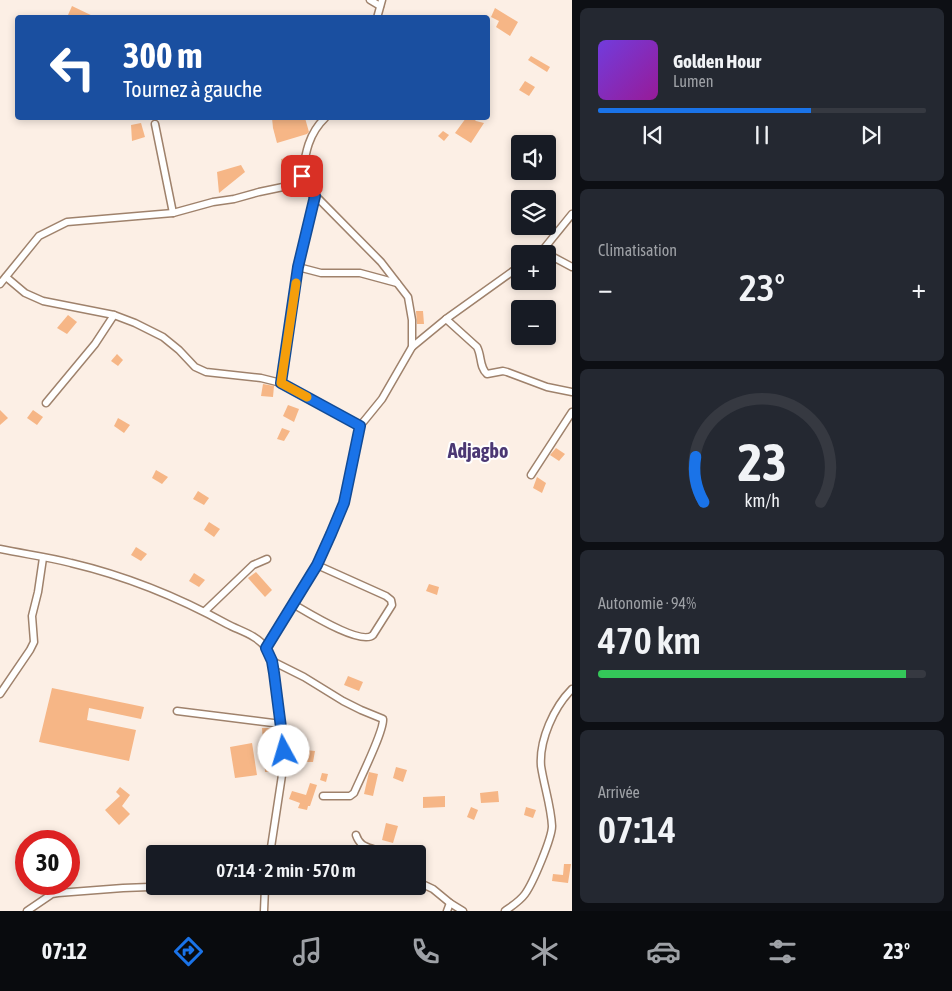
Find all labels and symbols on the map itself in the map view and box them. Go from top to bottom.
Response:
pin [281,155,323,197]
district label: Adjagbo [447,439,508,462]
position arrow [257,724,309,776]
speed limit sign: 30 [15,830,80,895]

